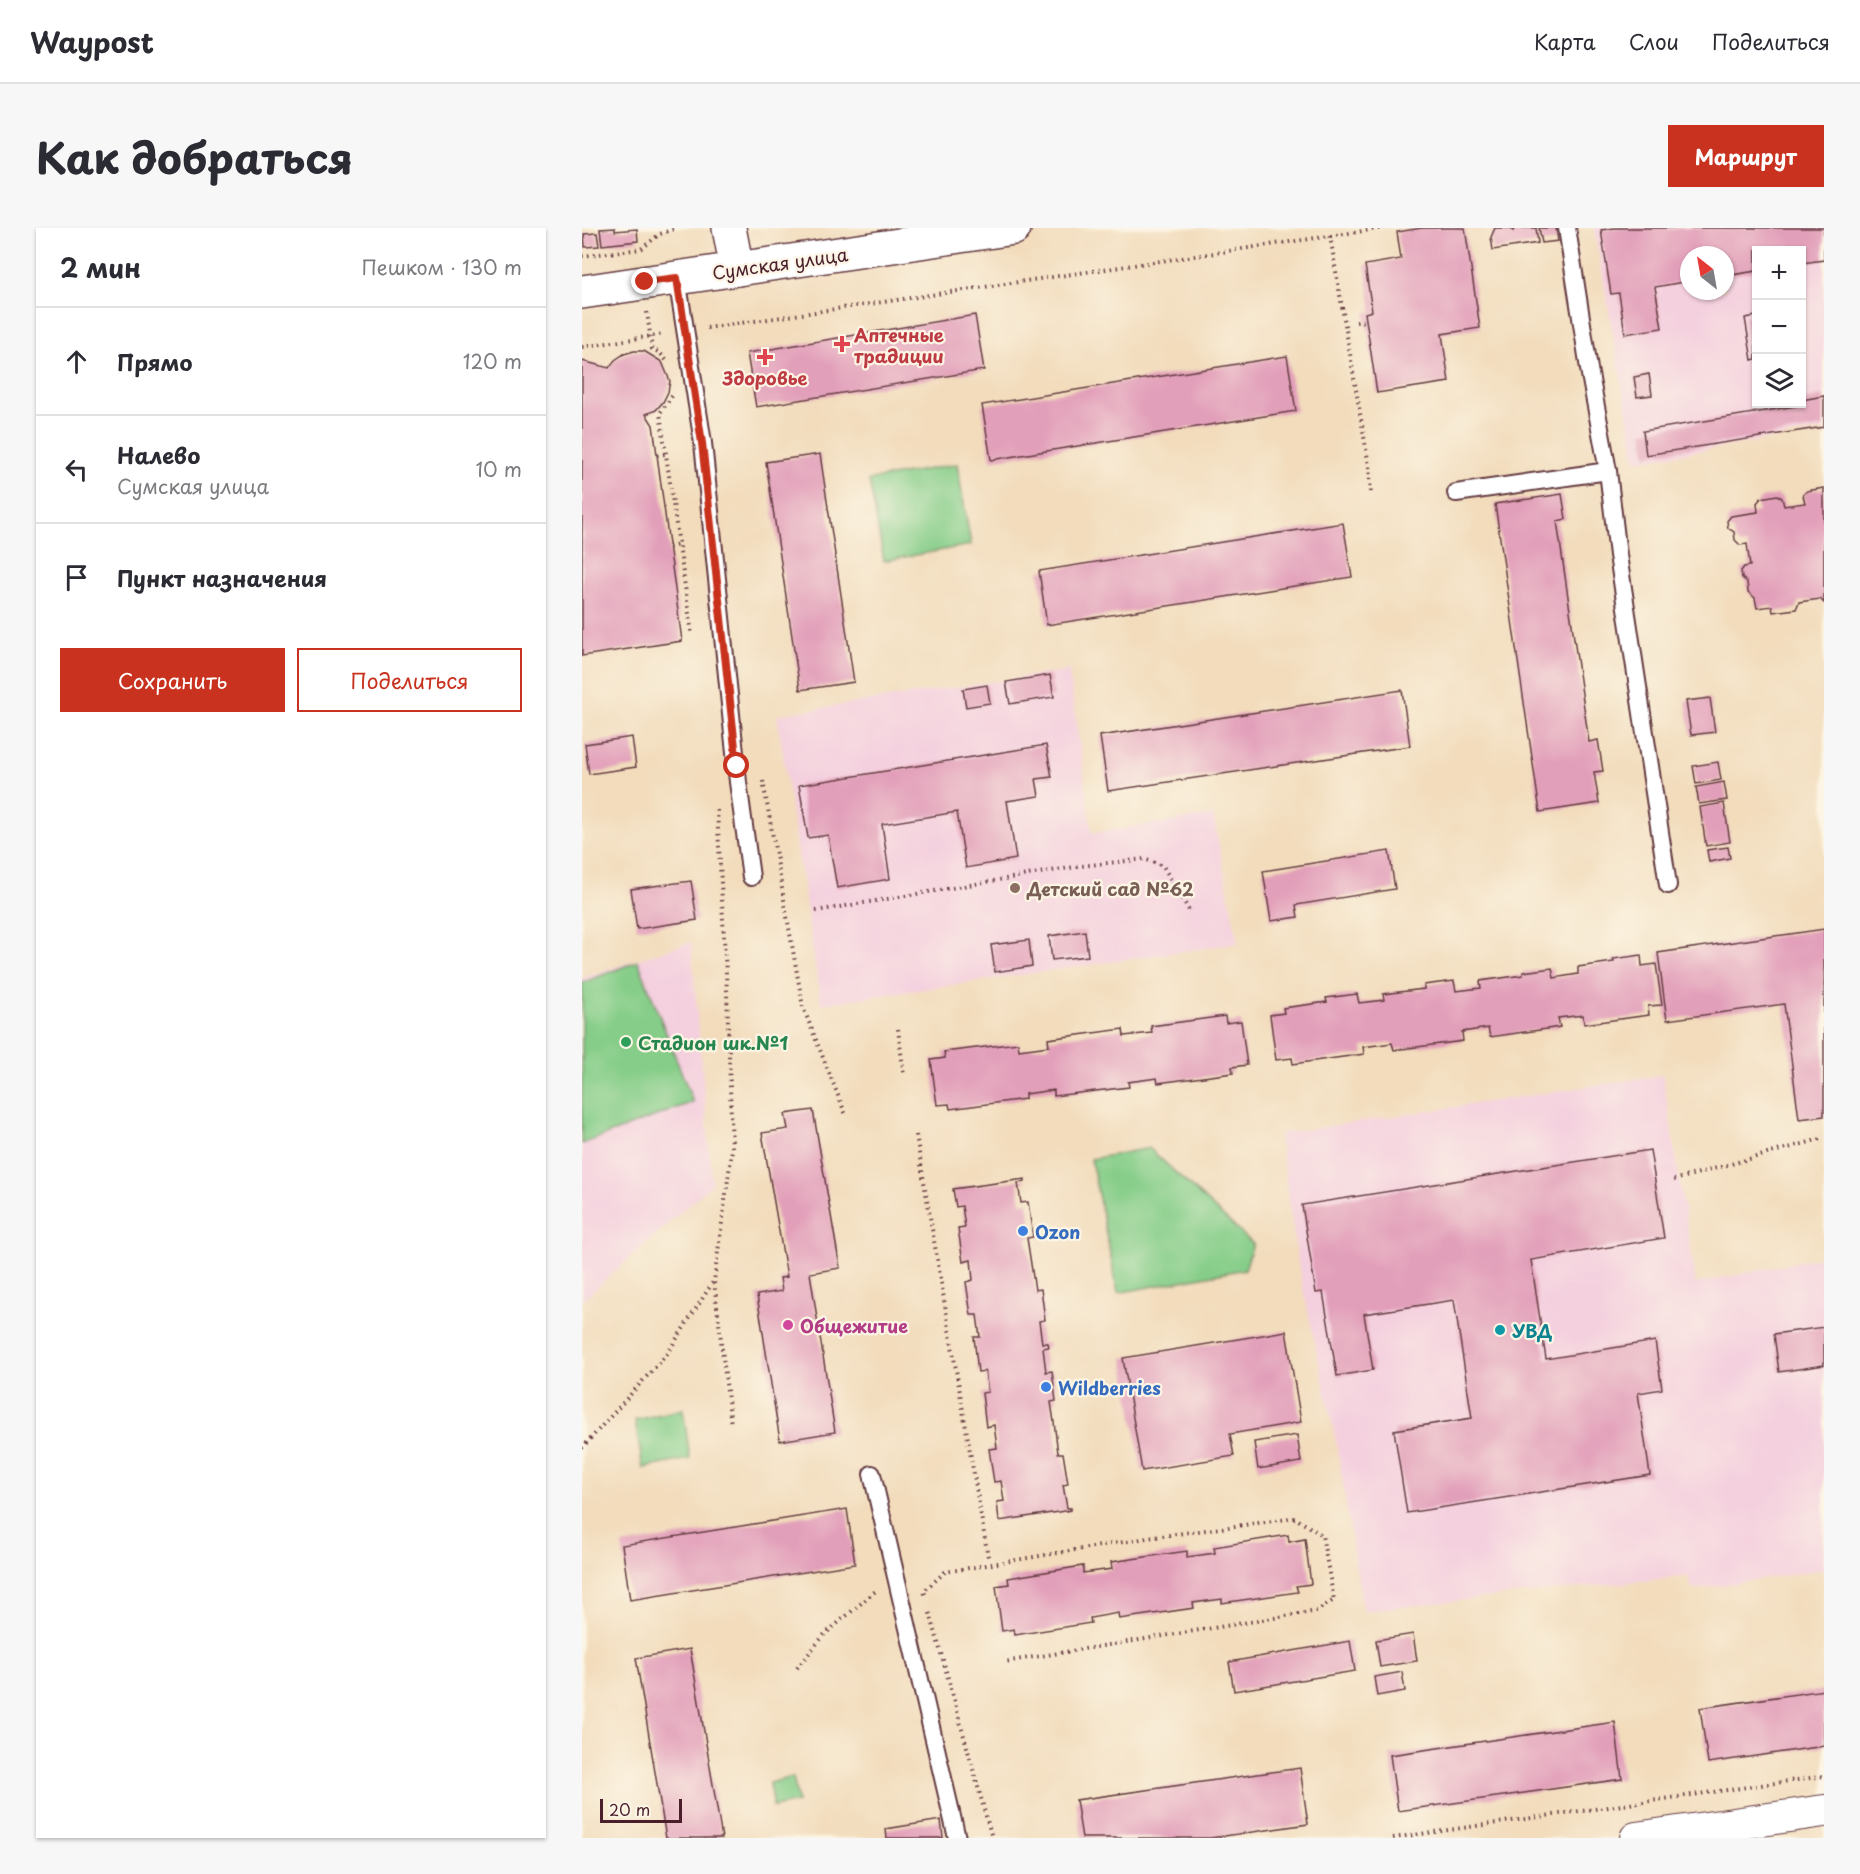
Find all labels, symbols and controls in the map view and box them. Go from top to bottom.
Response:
text: Waypost [30,20,154,63]
text: Карта [1534,25,1596,57]
text: Слои [1629,25,1679,57]
text: Поделиться [1712,25,1830,57]
text: Как добраться [36,125,353,188]
button: Маршрут [1668,125,1824,187]
street label: Сумская улица [710,240,850,286]
north arrow [1680,246,1734,300]
map controls [1752,246,1806,408]
button: + [1752,246,1806,300]
text: 2 мин [60,248,141,287]
text: Пешком · 130 m [361,252,522,282]
route end [631,268,657,294]
button: − [1752,300,1806,354]
place label: Аптечные традиции [854,321,944,369]
marker: Аптечные традиции [835,337,849,351]
icon: ahead [60,345,93,378]
text: Прямо [117,345,192,378]
text: 120 m [463,346,522,376]
marker: Здоровье [758,350,772,364]
button: layers [1752,354,1806,408]
place label: Здоровье [722,364,808,391]
text: Налево [117,438,200,471]
icon: left [60,453,93,486]
text: 10 m [475,454,522,484]
text: Сумская улица [117,471,269,501]
icon: arrive [60,561,93,594]
text: Пункт назначения [117,561,327,594]
button: Сохранить [60,648,285,712]
button: Поделиться [297,648,522,712]
route start [723,752,749,778]
place label: Детский сад №62 [1026,875,1194,902]
marker: Детский сад №62 [1008,881,1022,895]
place label: Стадион шк.№1 [638,1029,788,1056]
marker: Стадион шк.№1 [619,1035,633,1049]
place label: Ozon [1035,1218,1080,1245]
marker: Ozon [1016,1224,1030,1238]
place label: Общежитие [800,1312,908,1339]
place label: УВД [1512,1317,1553,1344]
marker: Общежитие [781,1318,795,1332]
marker: УВД [1493,1323,1507,1337]
place label: Wildberries [1058,1374,1161,1401]
marker: Wildberries [1039,1380,1053,1394]
scale bar [600,1796,682,1824]
text: 20 m [609,1797,650,1821]

